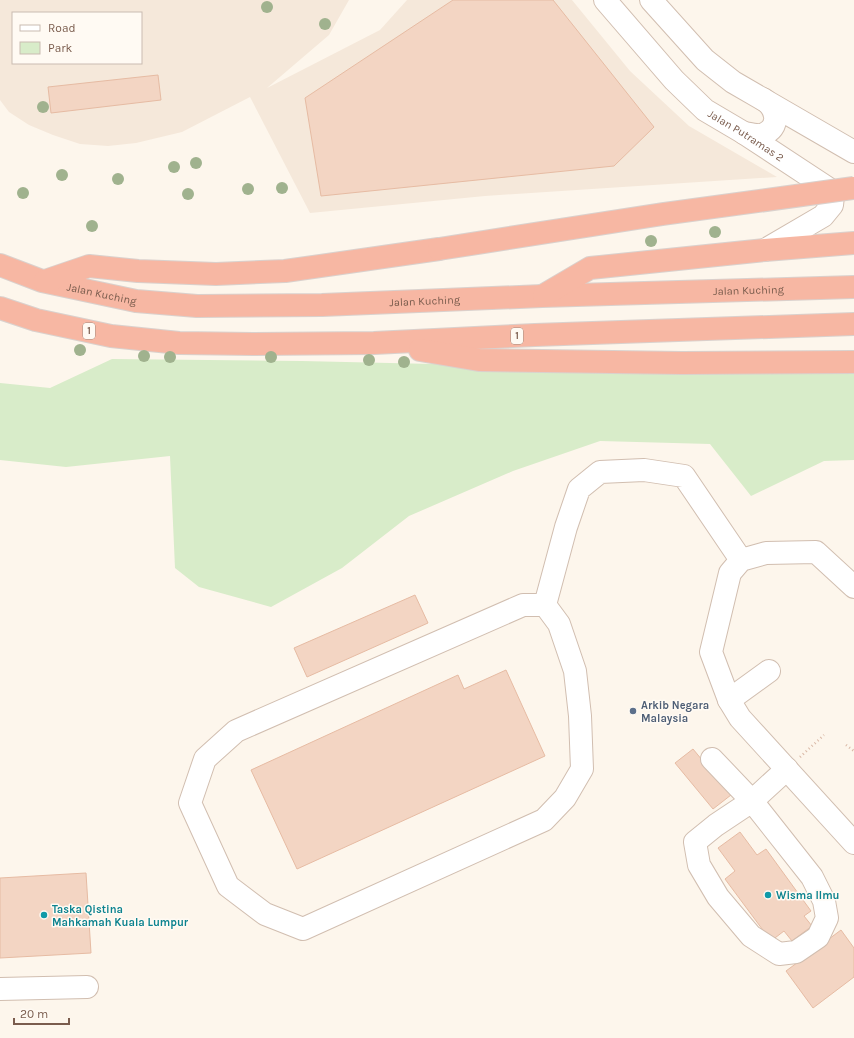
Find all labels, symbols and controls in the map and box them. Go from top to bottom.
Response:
legend [12,12,142,64]
text: Road [48,21,76,35]
text: Park [48,41,73,55]
street label: Jalan Putramas 2 [706,107,786,164]
street label: Jalan Kuching [66,280,138,308]
street label: Jalan Kuching [713,283,785,298]
street label: Jalan Kuching [389,293,461,309]
road number: 1 [83,323,95,339]
road number: 1 [511,328,523,344]
place label: Arkib Negara Malaysia [641,699,709,725]
marker: Arkib Negara Malaysia [628,706,638,716]
place label: Wisma Ilmu [776,889,840,902]
marker: Wisma Ilmu [763,890,773,900]
place label: Taska Qistina Mahkamah Kuala Lumpur [52,903,189,929]
marker: Taska Qistina Mahkamah Kuala Lumpur [39,910,49,920]
scale bar [14,1000,69,1026]
text: 20 m [20,1007,48,1021]

